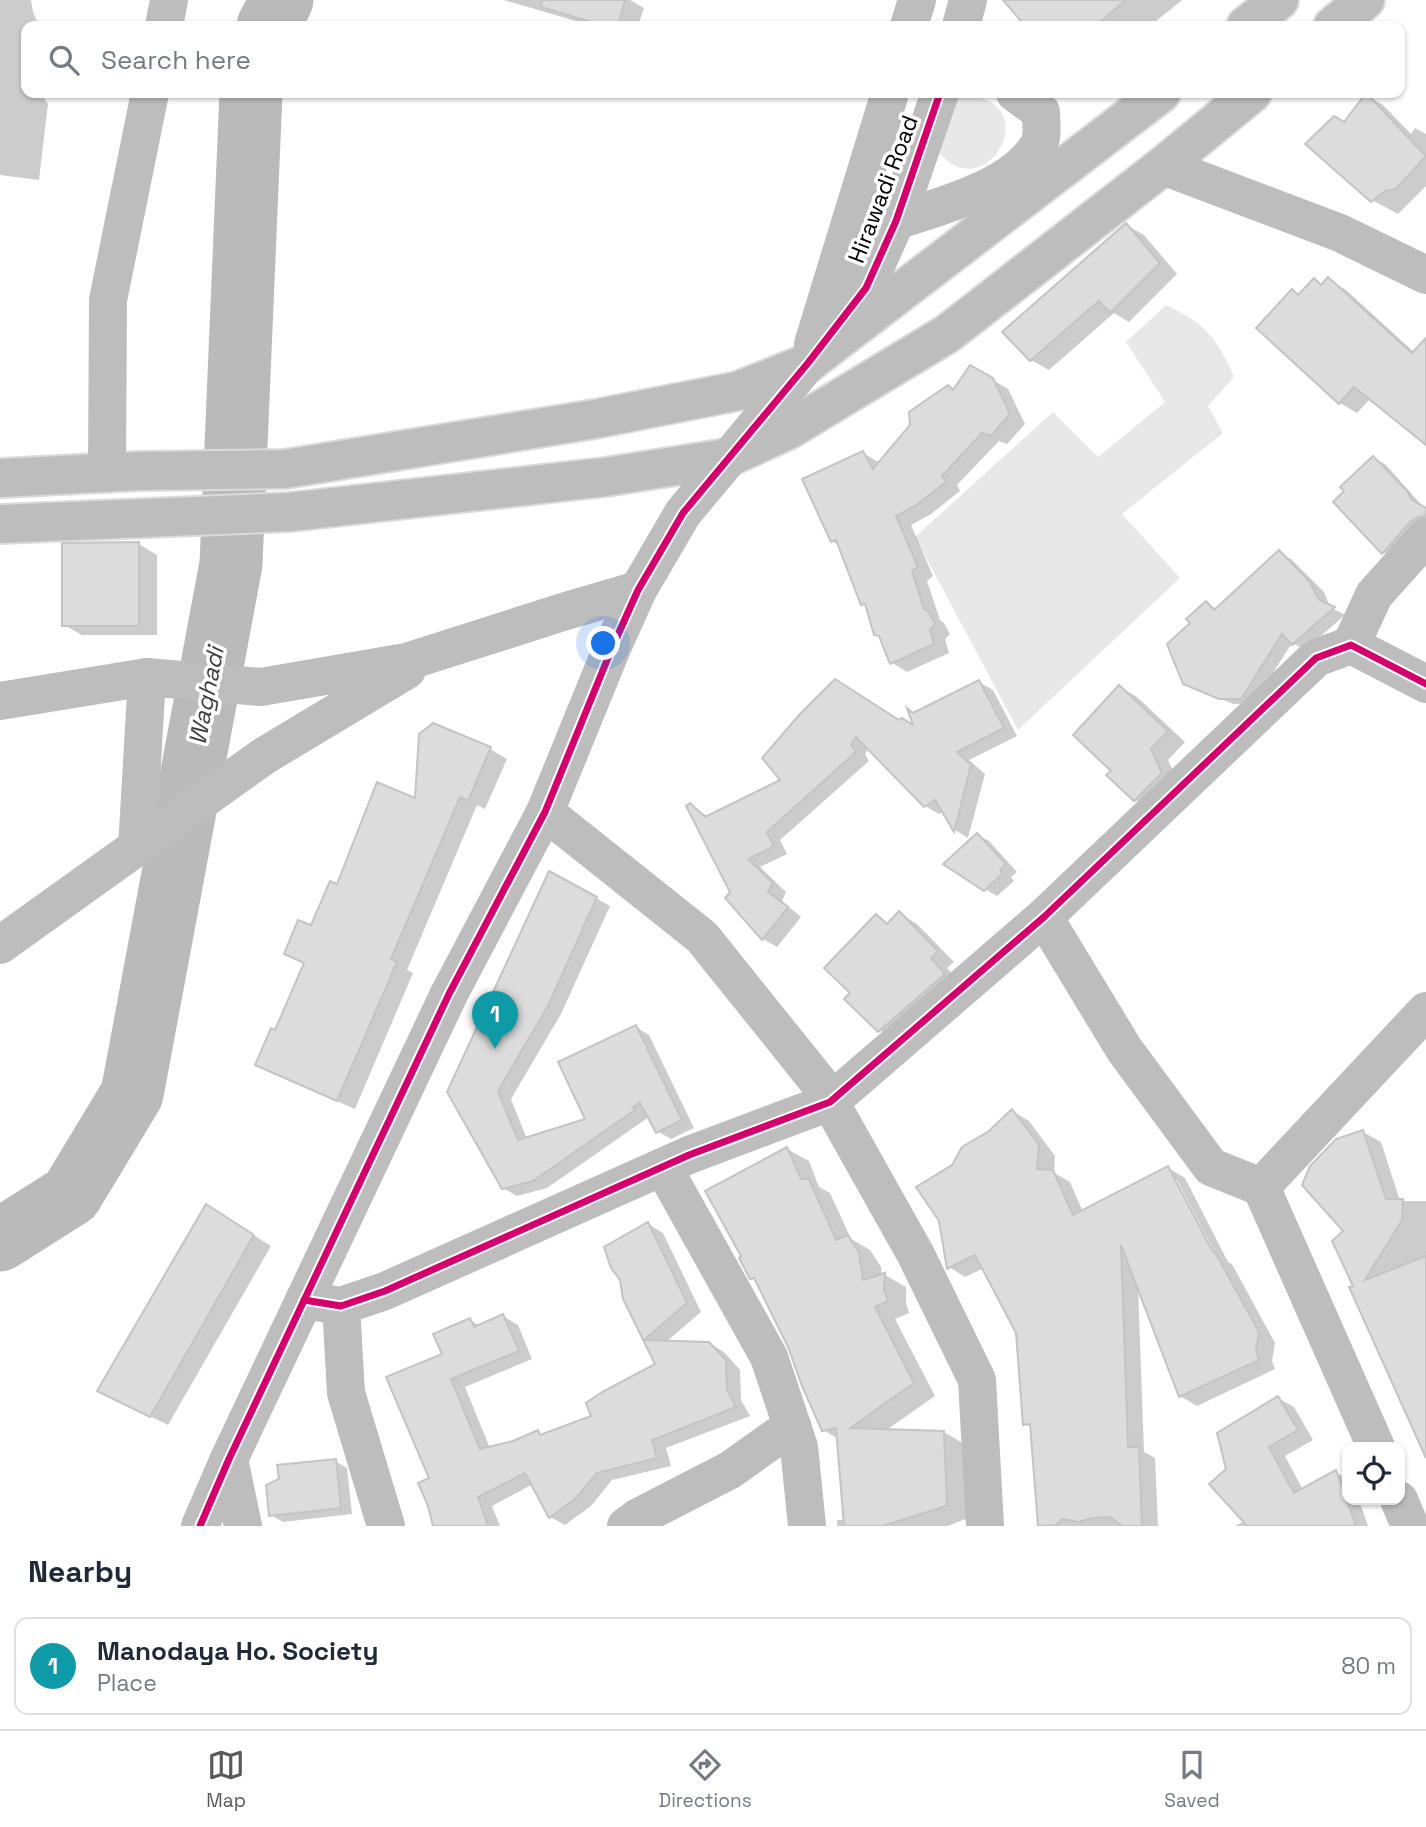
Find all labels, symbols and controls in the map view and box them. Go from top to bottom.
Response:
search box [21,21,1405,98]
icon: search [45,41,83,79]
text: Search here [101,43,251,77]
street label: Hirawadi Road [841,111,925,267]
your location [586,626,620,660]
water label: Waghadi [181,641,231,748]
pin: 1 [472,991,518,1049]
map controls [1342,1442,1405,1505]
button: locate [1342,1442,1405,1505]
text: Nearby [28,1552,132,1591]
text: Manodaya Ho. Society [97,1634,378,1668]
text: 1 [48,1651,58,1681]
text: 80 m [1341,1651,1396,1681]
text: Place [97,1668,157,1698]
tab: Map [206,1746,246,1813]
tab: Directions [659,1746,752,1813]
tab: Saved [1164,1746,1220,1813]

